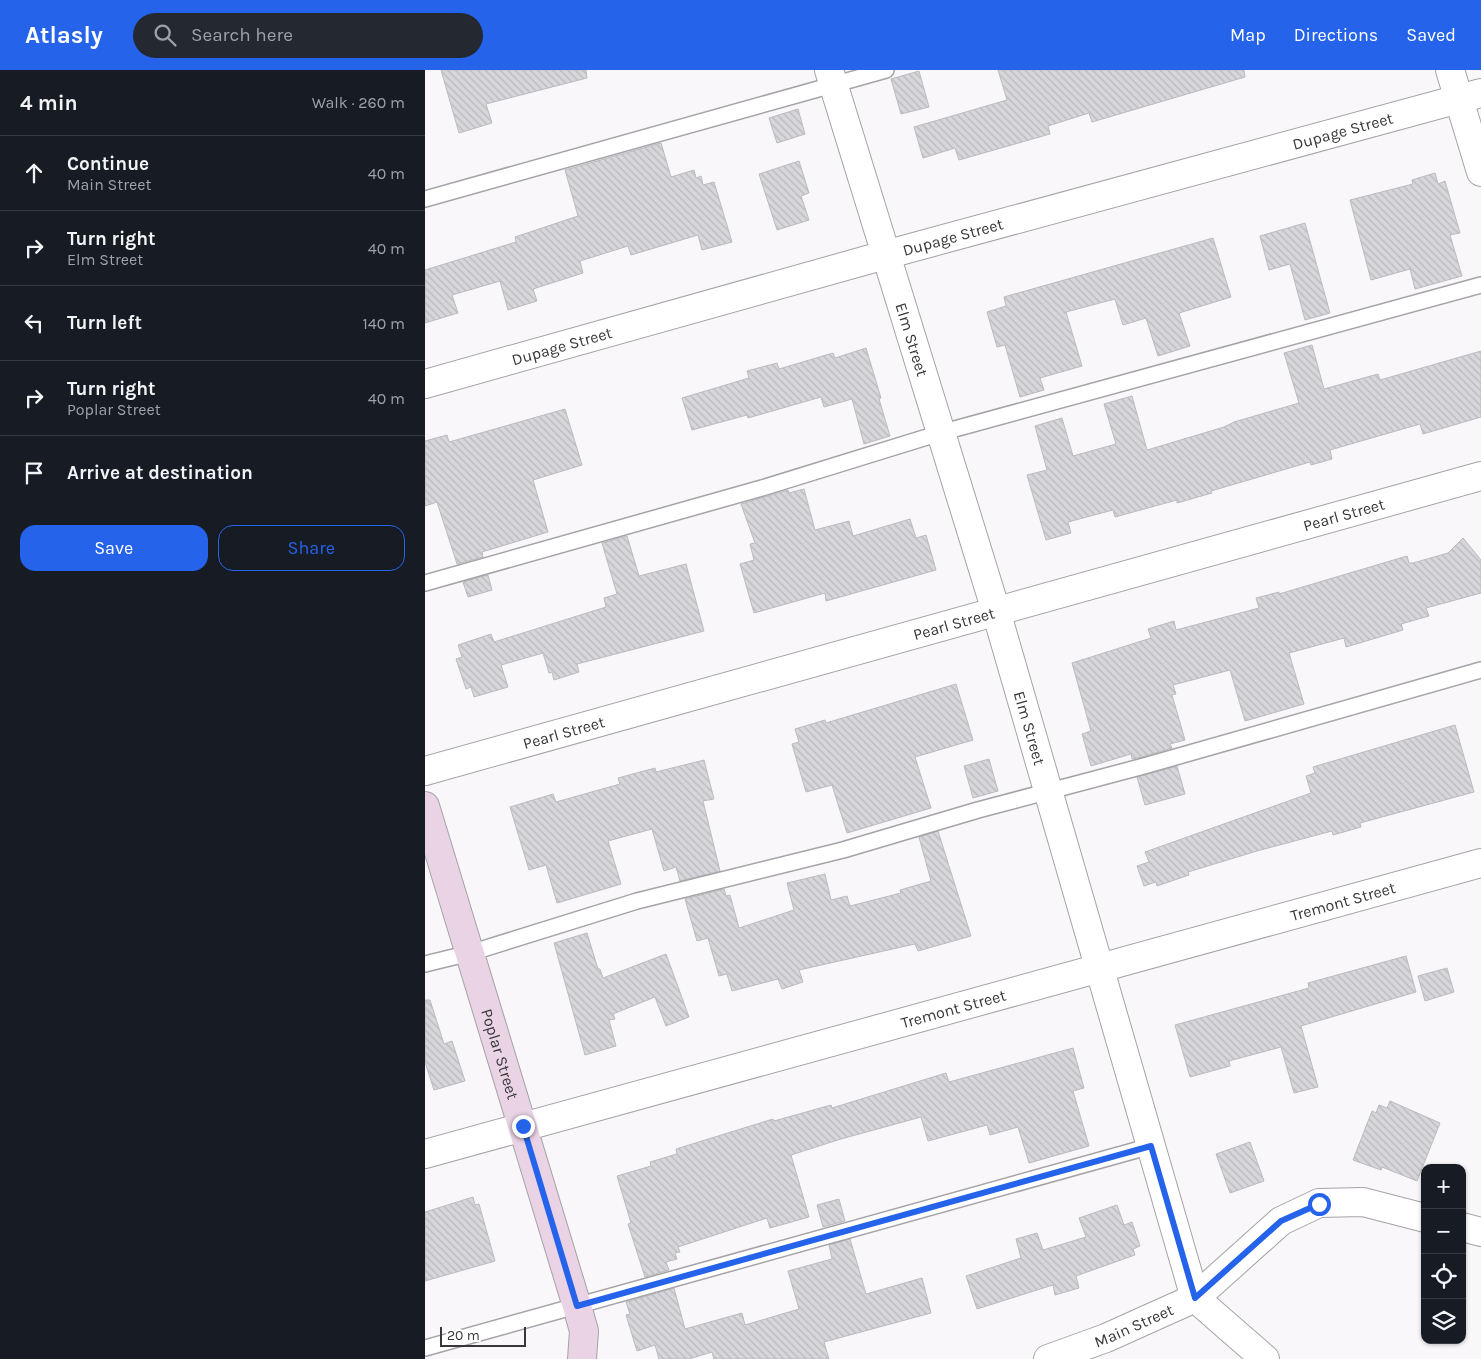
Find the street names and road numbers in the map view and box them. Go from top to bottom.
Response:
street label: Dupage Street [1290,108,1395,154]
street label: Dupage Street [901,214,1005,260]
street label: Elm Street [891,300,932,379]
street label: Dupage Street [509,323,614,369]
street label: Pearl Street [1301,494,1387,535]
street label: Pearl Street [911,603,997,644]
street label: Elm Street [1010,689,1049,767]
street label: Pearl Street [521,712,607,753]
street label: Tremont Street [1288,878,1398,925]
street label: Tremont Street [899,985,1008,1032]
street label: Poplar Street [477,1006,523,1102]
street label: Main Street [1092,1300,1176,1351]

